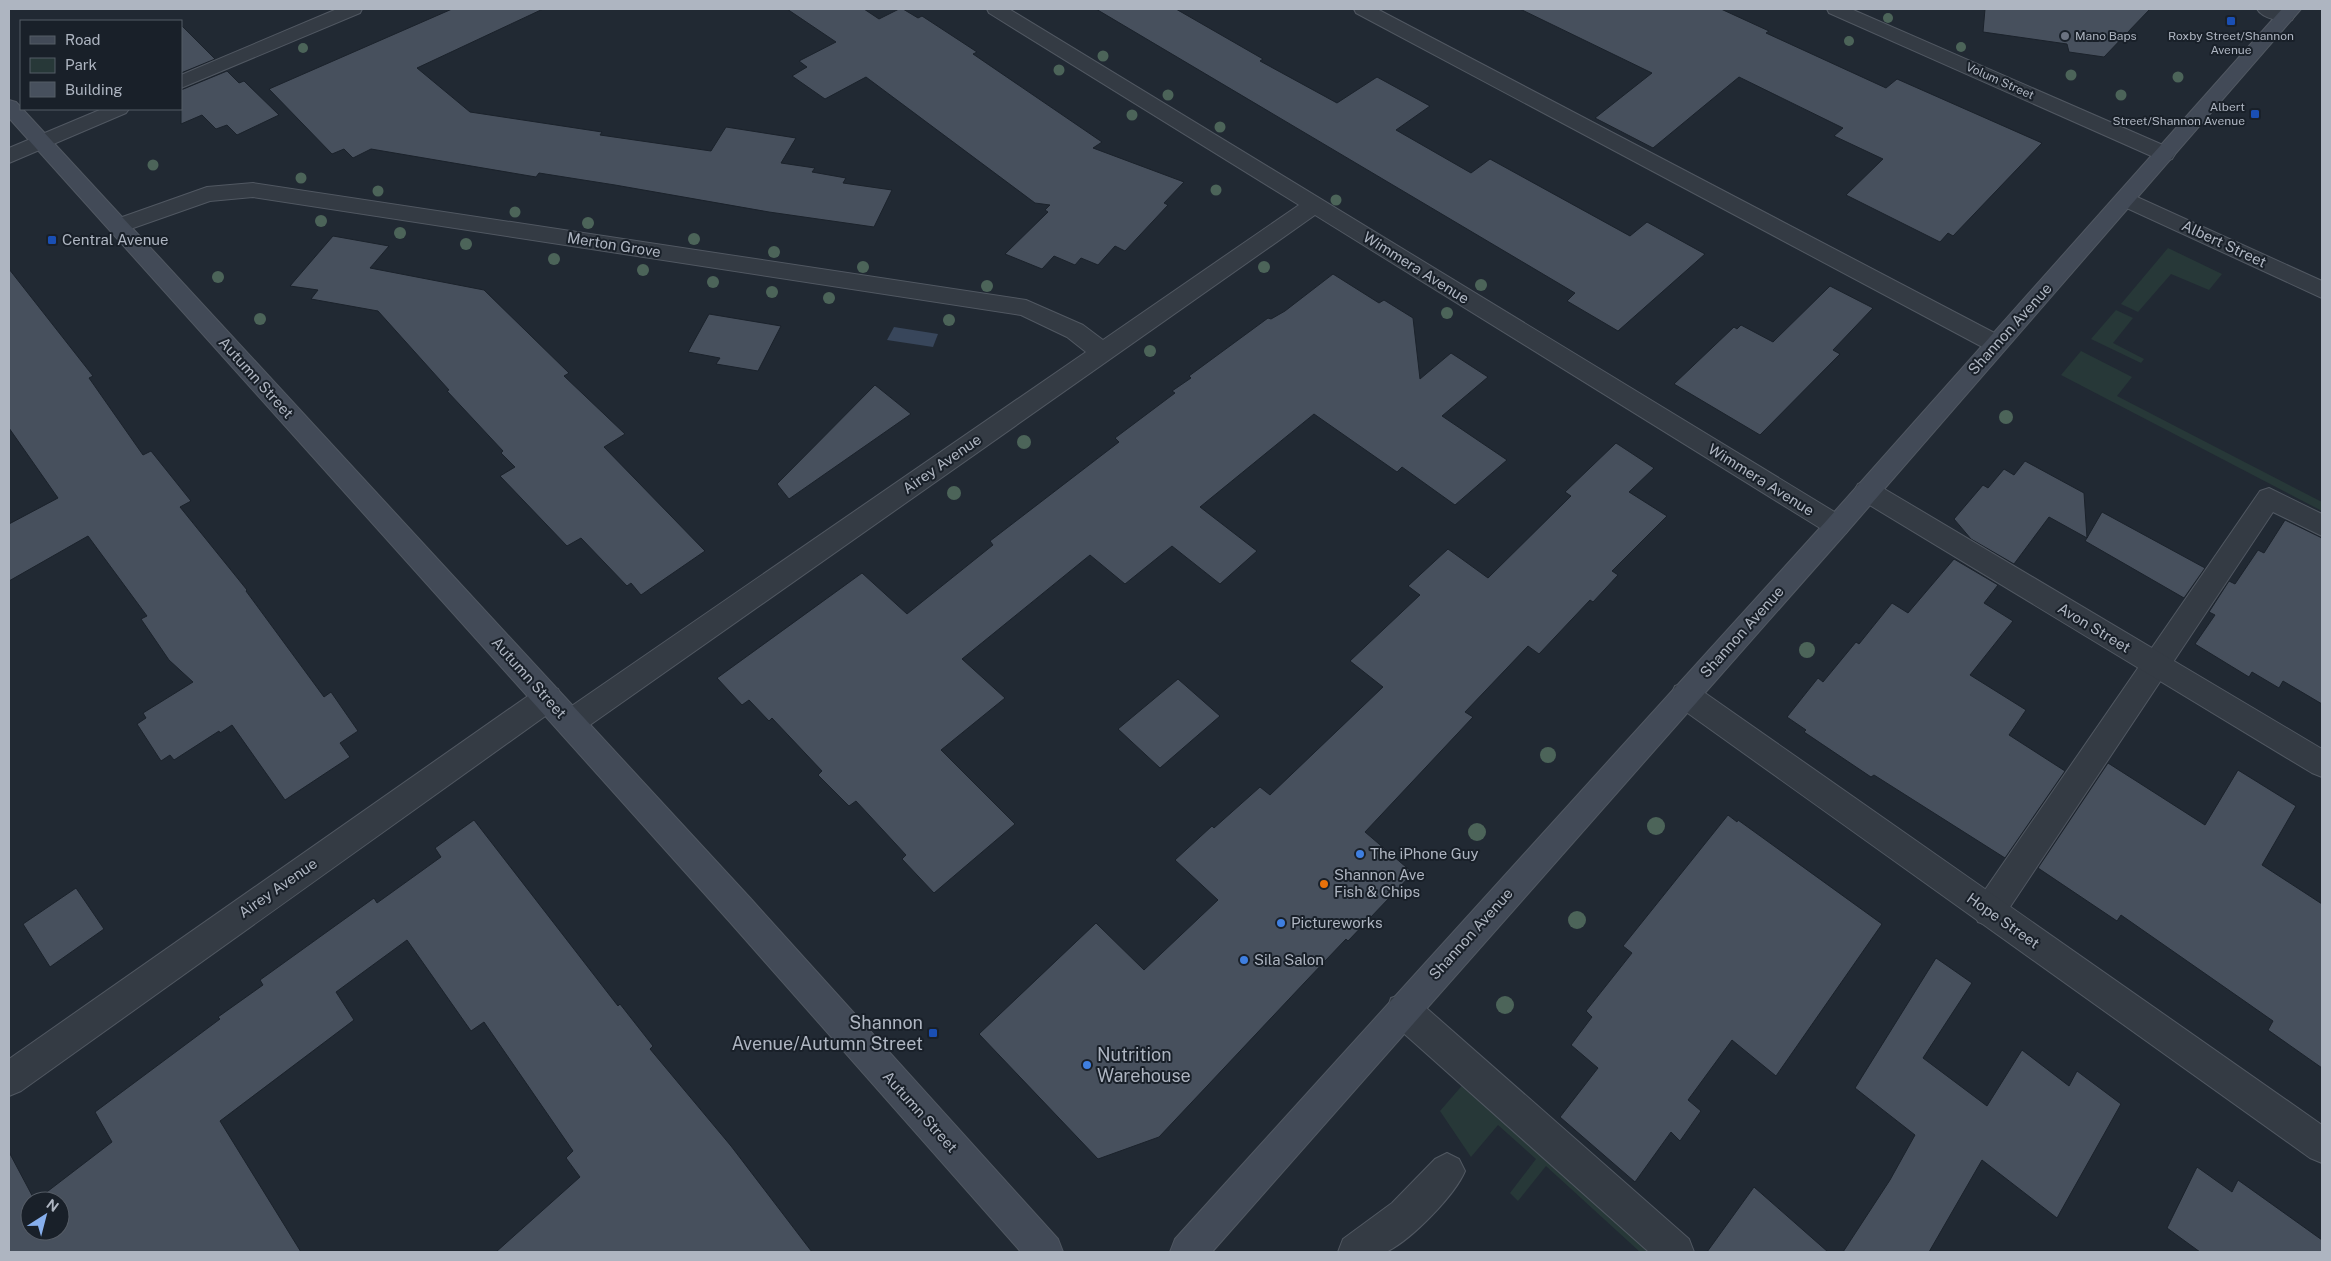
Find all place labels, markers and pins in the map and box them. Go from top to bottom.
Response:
marker: Roxby Street/Shannon Avenue [2225,15,2237,27]
place label: Mano Baps [2075,29,2137,43]
place label: Roxby Street/Shannon Avenue [2168,29,2294,57]
marker: Mano Baps [2059,30,2071,42]
place label: Albert Street/Shannon Avenue [2112,100,2245,128]
marker: Albert Street/Shannon Avenue [2249,108,2261,120]
place label: Central Avenue [62,231,169,248]
marker: Central Avenue [46,234,58,246]
place label: The iPhone Guy [1370,845,1478,862]
marker: The iPhone Guy [1354,848,1366,860]
place label: Shannon Ave Fish & Chips [1334,866,1425,900]
marker: Shannon Ave Fish & Chips [1318,878,1330,890]
place label: Pictureworks [1291,914,1383,931]
marker: Pictureworks [1275,917,1287,929]
place label: Sila Salon [1254,951,1324,968]
marker: Sila Salon [1238,954,1250,966]
place label: Shannon Avenue/Autumn Street [731,1012,923,1054]
marker: Shannon Avenue/Autumn Street [927,1027,939,1039]
place label: Nutrition Warehouse [1097,1044,1191,1086]
marker: Nutrition Warehouse [1081,1059,1093,1071]

